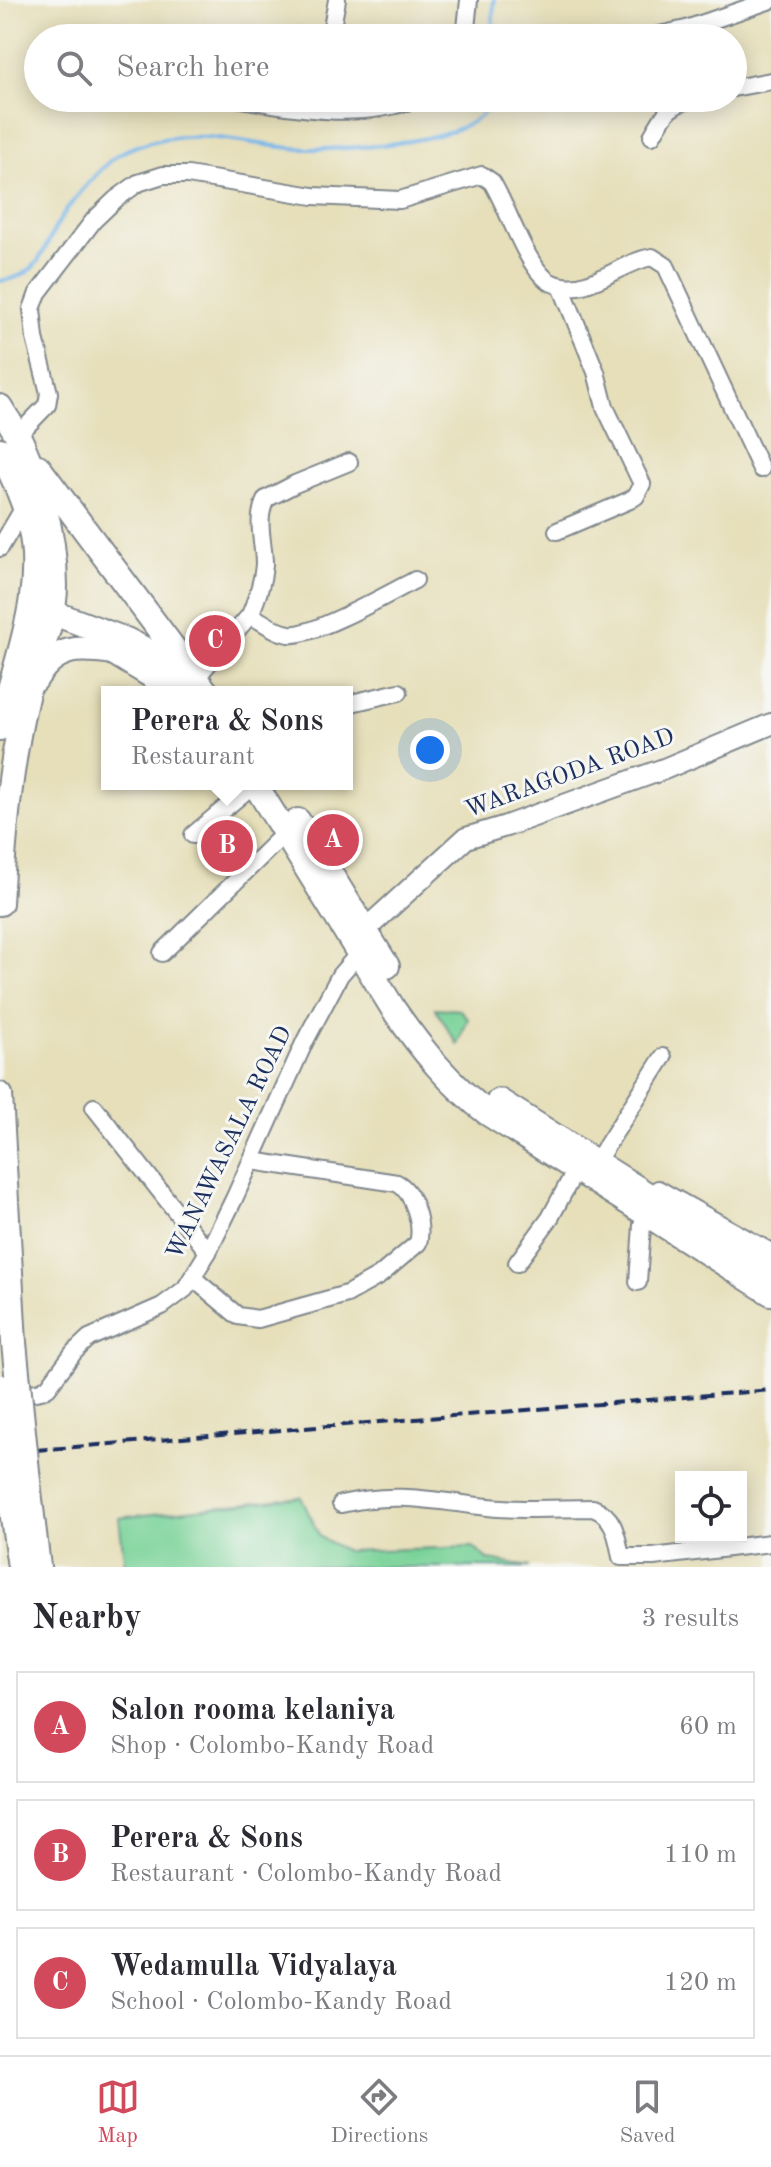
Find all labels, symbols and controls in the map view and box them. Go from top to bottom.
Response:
search box [24,24,747,112]
icon: search [52,46,96,90]
text: Search here [116,53,270,83]
pin: C [189,611,241,671]
popup [101,686,353,790]
text: Perera & Sons [131,707,323,737]
street label: WARAGODA ROAD [462,725,678,823]
your location [410,730,450,770]
text: Restaurant [131,744,255,770]
pin: A [307,810,359,870]
pin: B [201,816,253,876]
street label: WANAWASALA ROAD [163,1022,297,1264]
map controls [675,1471,747,1543]
button: locate [675,1471,747,1543]
text: Nearby [32,1602,142,1636]
text: 3 results [641,1606,739,1632]
text: Salon rooma kelaniya [110,1696,395,1726]
text: A [50,1714,70,1740]
text: 60 m [679,1714,737,1740]
text: Shop · Colombo-Kandy Road [110,1733,434,1759]
text: Perera & Sons [110,1824,303,1854]
text: B [51,1842,69,1868]
text: 110 m [664,1842,737,1868]
text: Restaurant · Colombo-Kandy Road [110,1861,502,1887]
text: Wedamulla Vidyalaya [110,1952,397,1982]
text: C [51,1970,69,1996]
text: 120 m [664,1970,737,1996]
text: School · Colombo-Kandy Road [110,1989,452,2015]
tab: Map [96,2075,140,2150]
tab: Directions [331,2075,428,2150]
tab: Saved [619,2075,675,2150]

